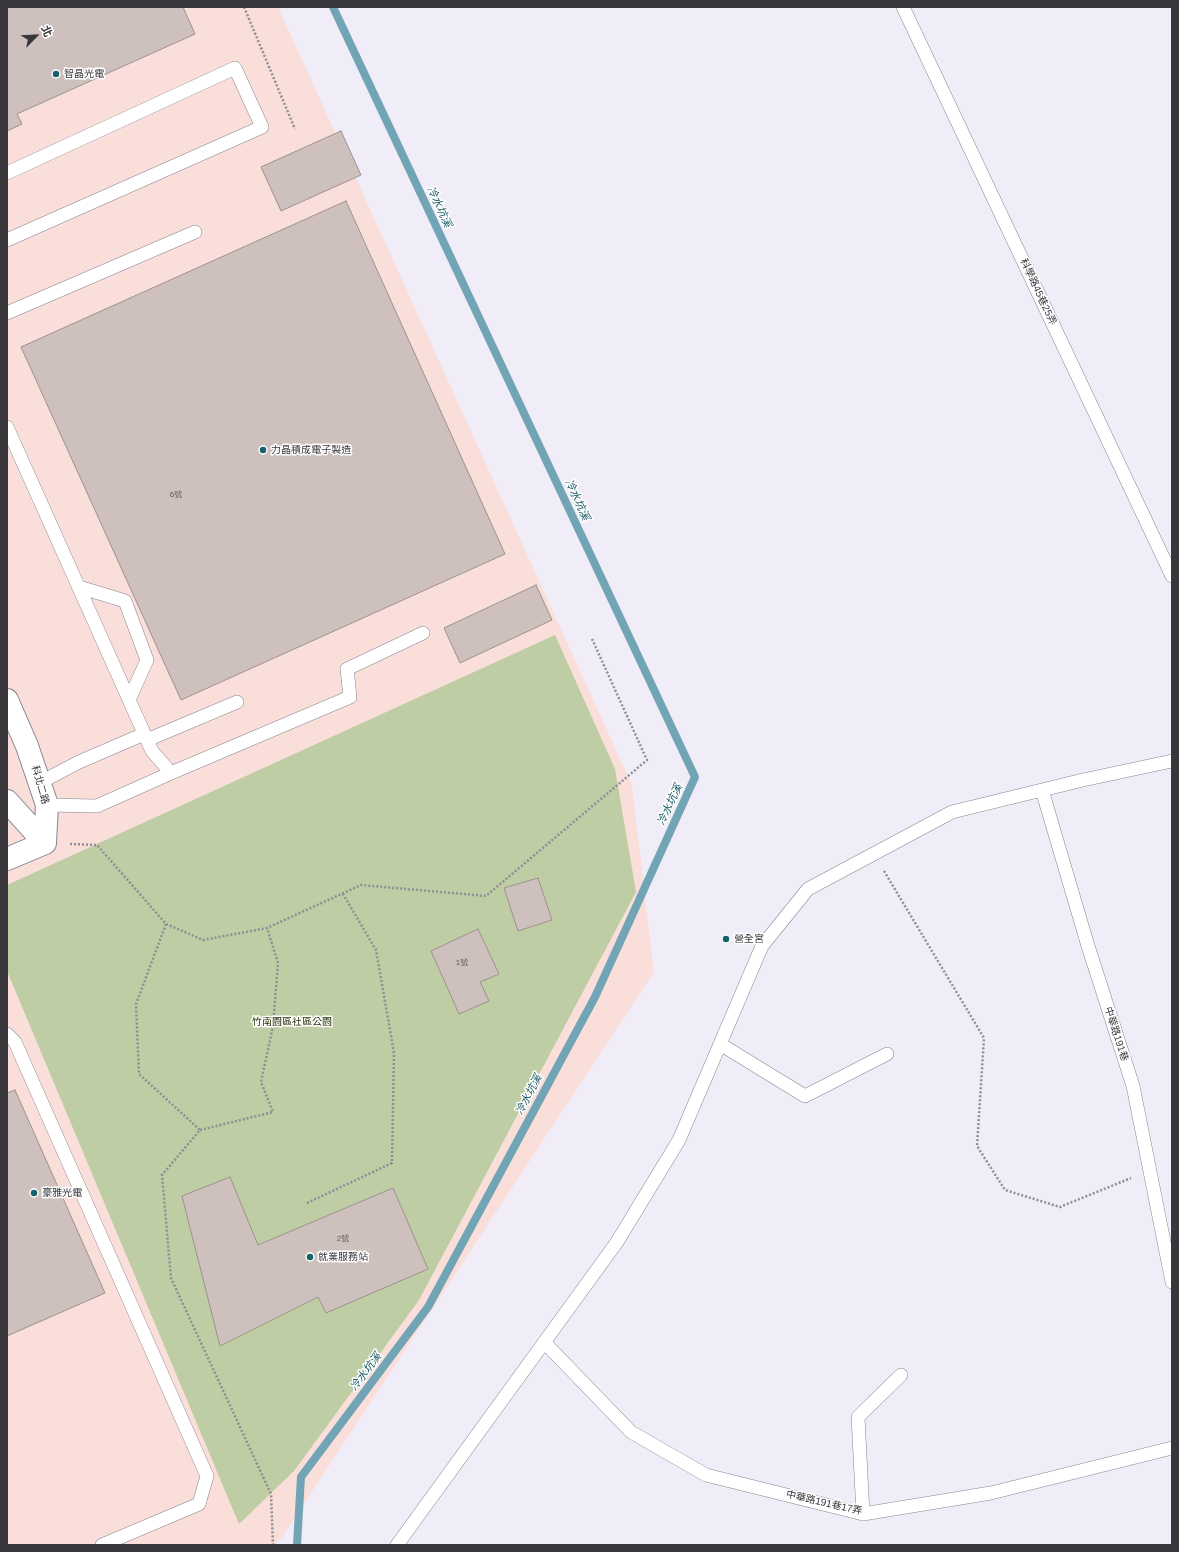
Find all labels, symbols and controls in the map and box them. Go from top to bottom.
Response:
north arrow [16,16,56,56]
text: 北 [39,24,55,39]
place label: 智晶光電 [64,68,104,80]
marker: 智晶光電 [51,69,61,79]
water label: 冷水坑溪 [424,184,454,230]
street label: 科學路45巷25弄 [1017,257,1059,327]
place label: 力晶積成電子製造 [271,444,351,456]
marker: 力晶積成電子製造 [258,445,268,455]
water label: 冷水坑溪 [562,477,592,523]
house number: 6號 [170,490,182,500]
street label: 科北二路 [29,764,51,806]
water label: 冷水坑溪 [655,782,685,828]
place label: 營全宮 [734,933,764,945]
marker: 營全宮 [721,934,731,944]
house number: 1號 [456,958,468,968]
street label: 中華路191巷 [1102,1005,1130,1063]
park label: 竹南園區社區公園 [252,1016,332,1028]
water label: 冷水坑溪 [513,1072,545,1118]
place label: 豪雅光電 [42,1187,82,1199]
marker: 豪雅光電 [29,1188,39,1198]
house number: 2號 [337,1234,349,1244]
place label: 就業服務站 [318,1251,368,1263]
marker: 就業服務站 [305,1252,315,1262]
water label: 冷水坑溪 [347,1350,385,1394]
street label: 中華路191巷17弄 [785,1488,863,1518]

